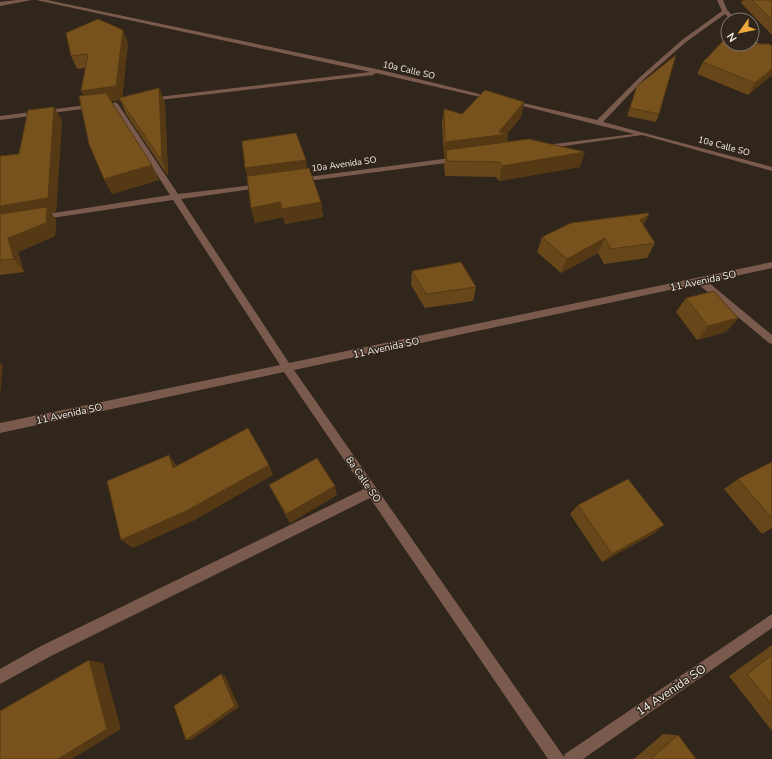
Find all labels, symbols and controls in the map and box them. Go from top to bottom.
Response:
north arrow [720,12,760,52]
text: N [724,30,741,45]
street label: 10a Calle SO [382,58,436,82]
street label: 10a Calle SO [697,133,751,159]
street label: 10a Avenida SO [311,153,377,175]
street label: 11 Avenida SO [669,267,738,295]
street label: 11 Avenida SO [352,334,421,362]
street label: 11 Avenida SO [35,400,104,428]
street label: 8a Calle SO [342,454,384,506]
street label: 14 Avenida SO [633,661,709,719]

